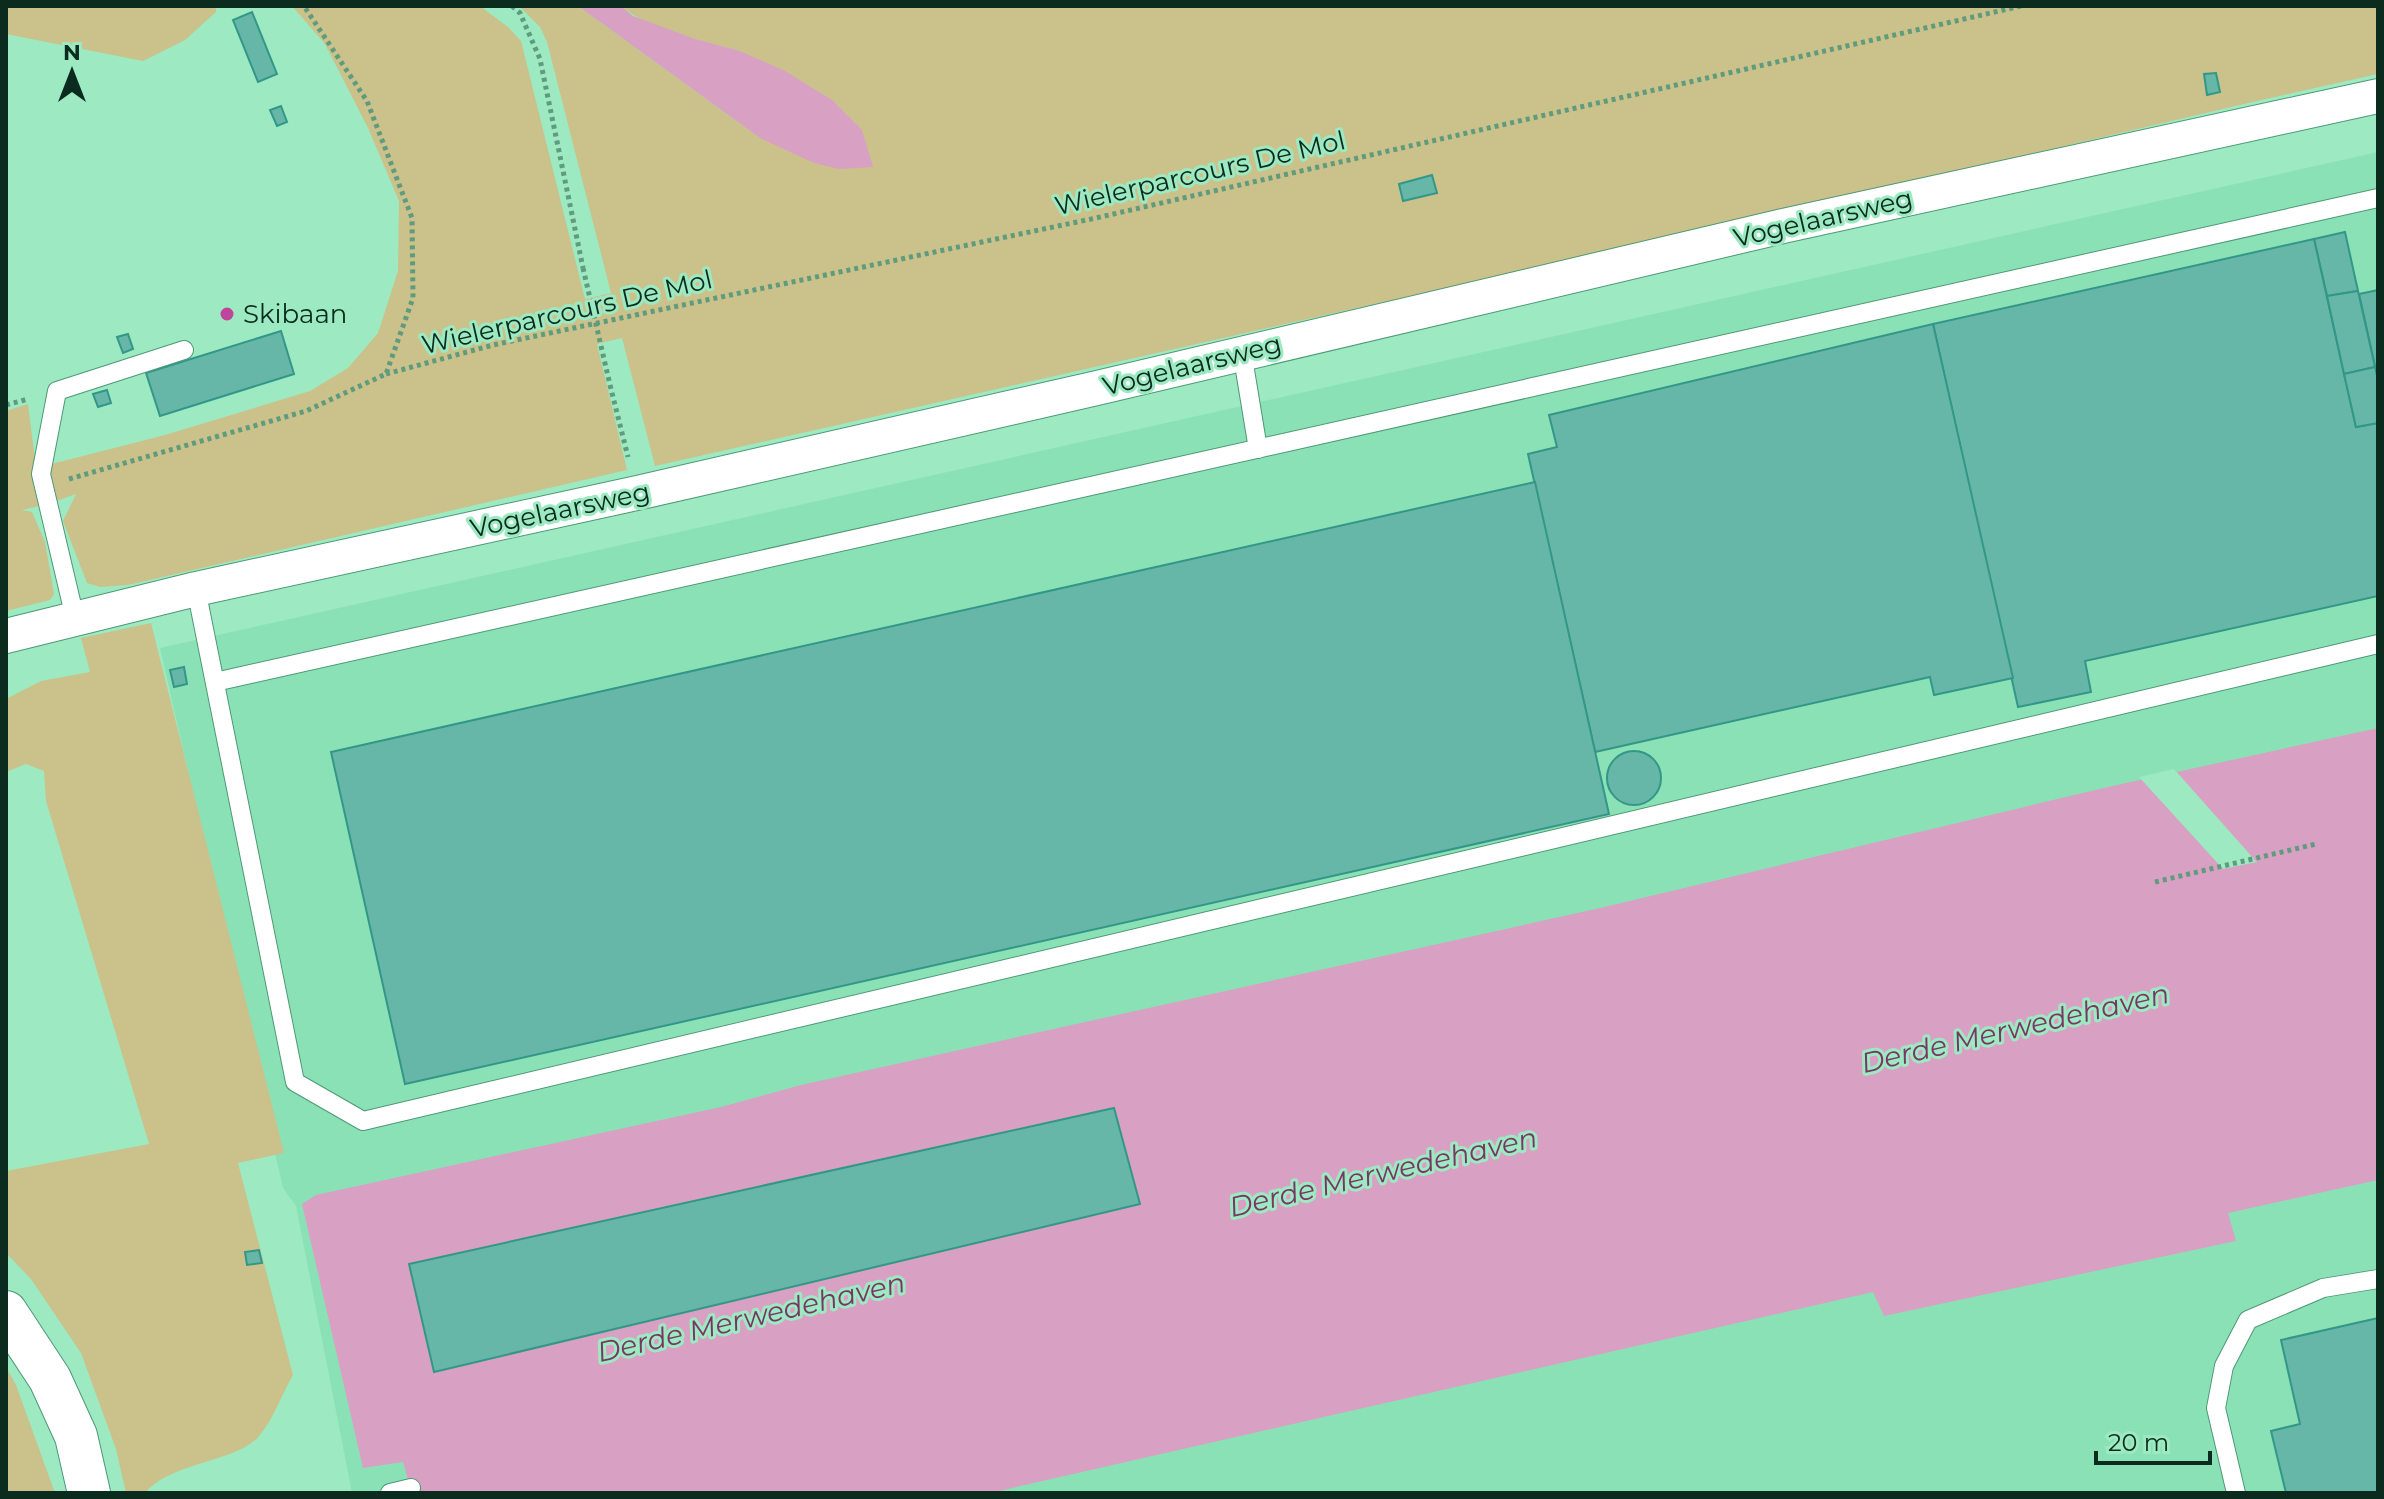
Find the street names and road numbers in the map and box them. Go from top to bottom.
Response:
street label: Wielerparcours De Mol [1052,124,1348,222]
street label: Vogelaarsweg [1730,182,1916,254]
street label: Wielerparcours De Mol [419,263,715,361]
street label: Vogelaarsweg [1099,327,1285,403]
street label: Vogelaarsweg [467,475,653,545]

